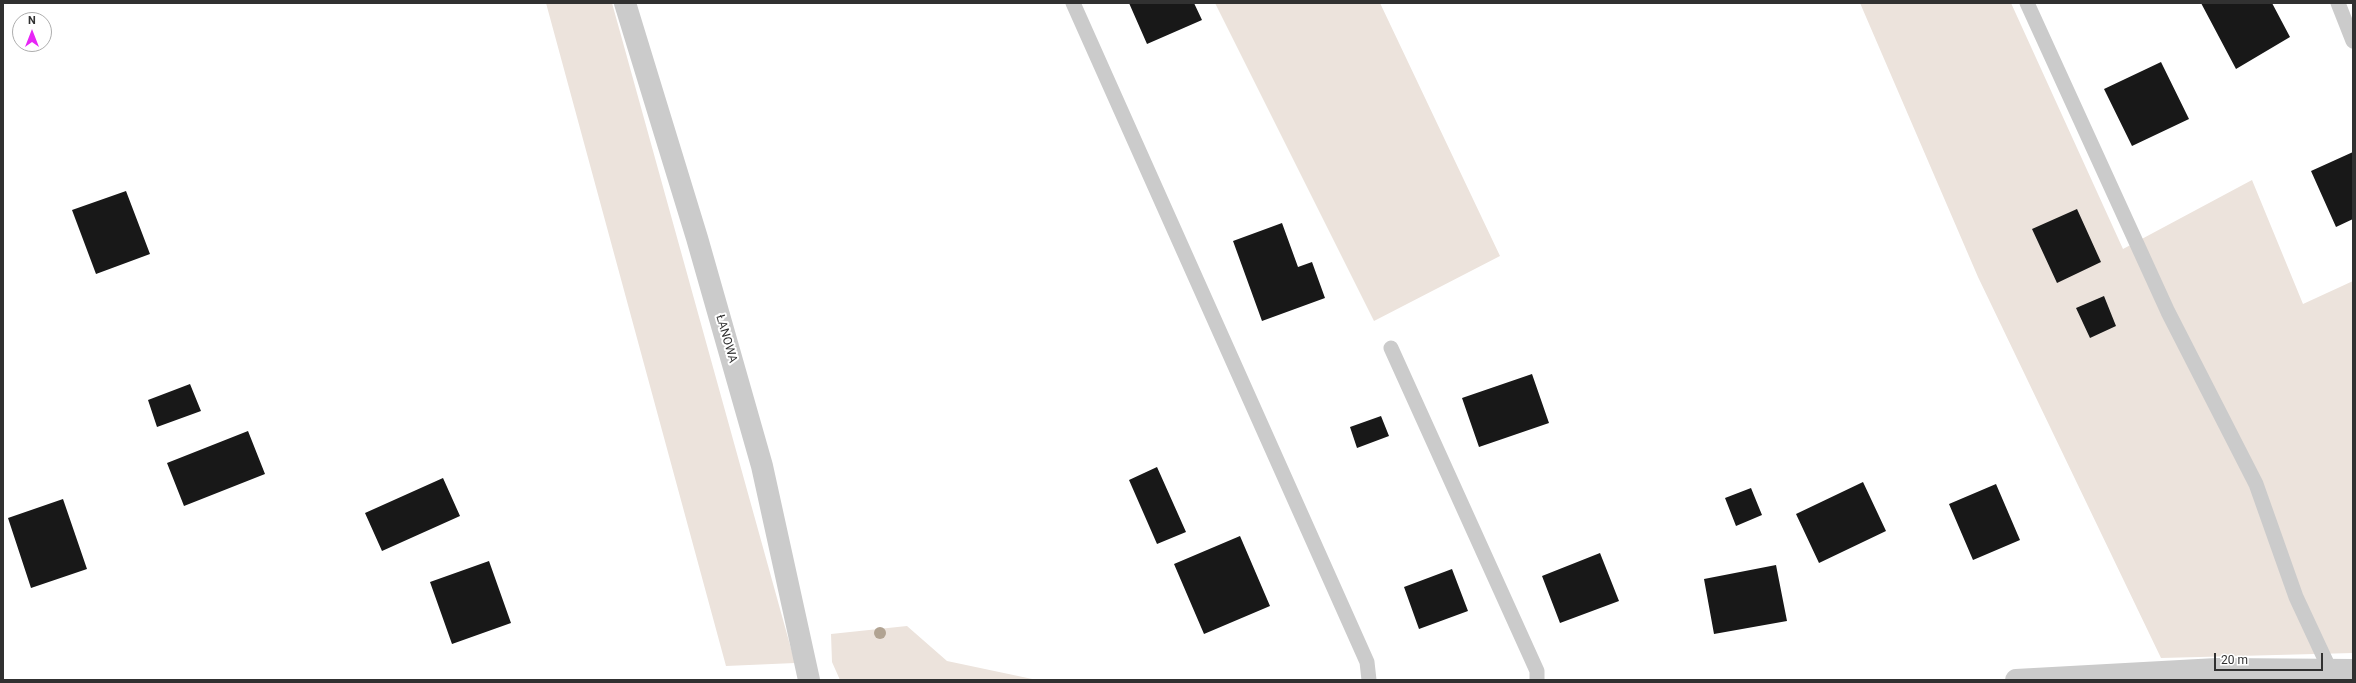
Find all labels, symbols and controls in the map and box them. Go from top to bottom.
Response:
north arrow [12,12,52,52]
text: N [28,14,36,27]
street label: ŁANOWA [712,313,740,365]
scale bar [2216,645,2325,671]
text: 20 m [2221,653,2248,667]

